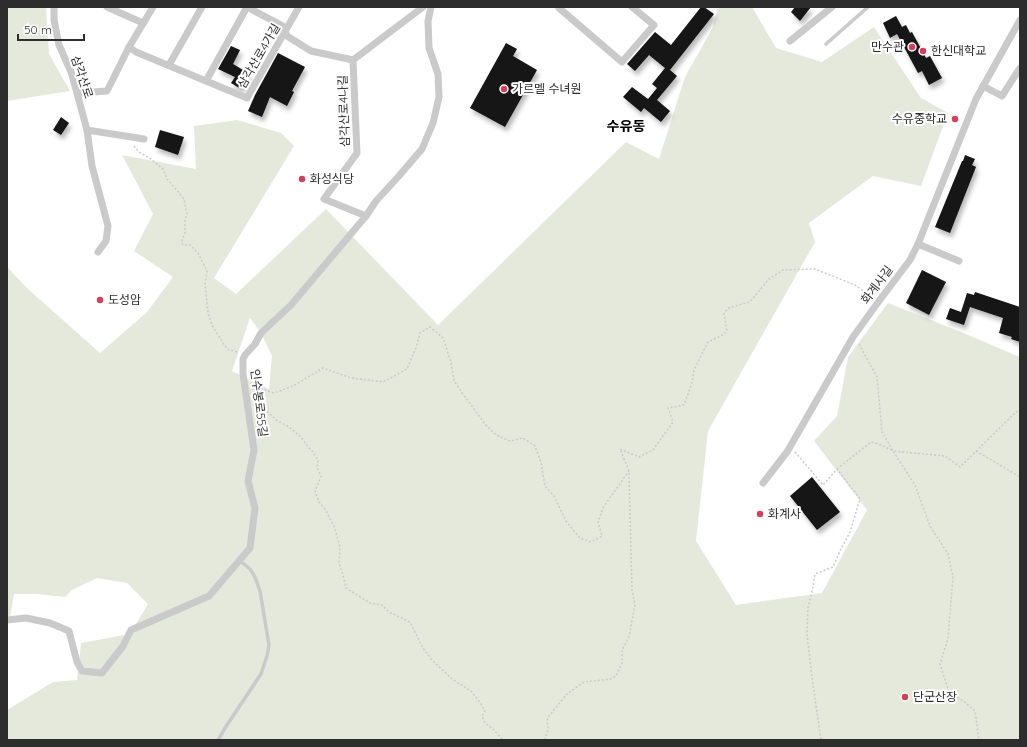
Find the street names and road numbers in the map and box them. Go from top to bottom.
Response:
street label: 삼각산로4가길 [234,21,283,91]
street label: 삼각산로 [68,54,97,100]
street label: 삼각산로4나길 [335,74,352,148]
street label: 화계사길 [857,263,896,307]
street label: 인수봉로55길 [248,368,271,438]

